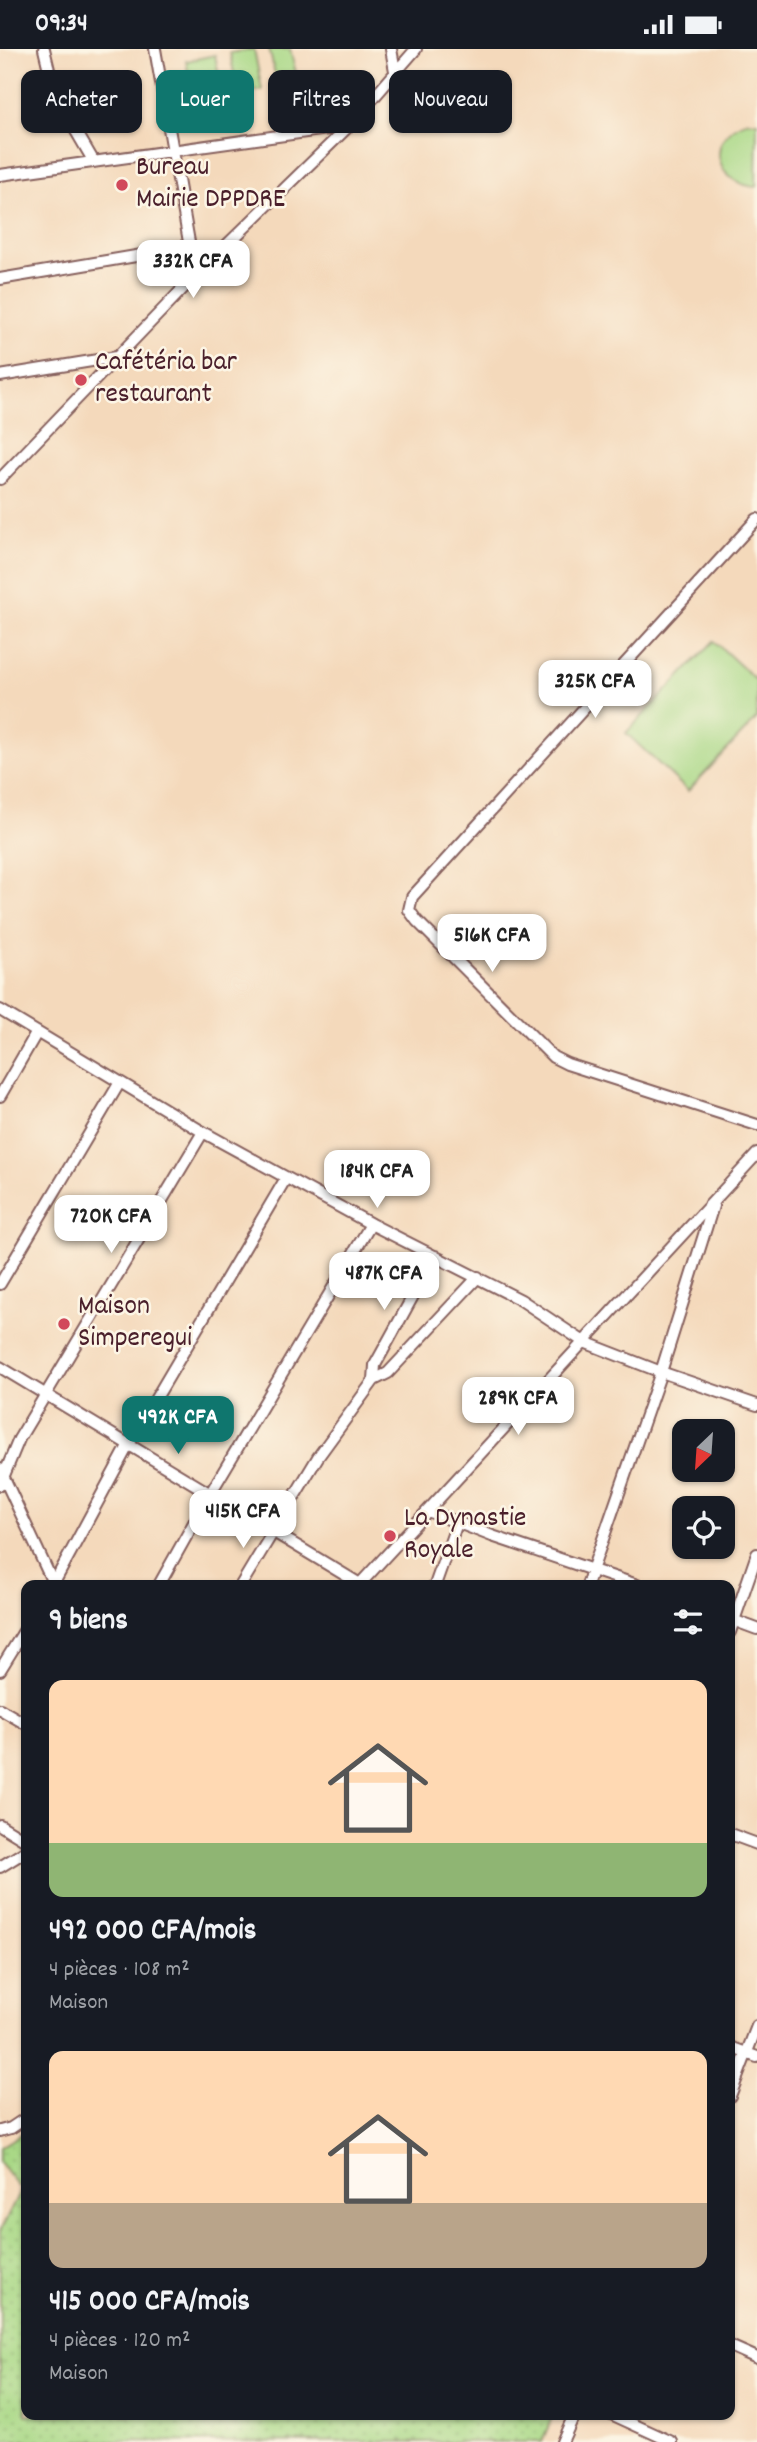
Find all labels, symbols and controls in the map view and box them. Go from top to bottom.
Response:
text: 09:34 [35,6,88,43]
chip: Acheter [21,70,142,133]
chip: Louer [156,70,254,133]
chip: Filtres [268,70,375,133]
chip: Nouveau [389,70,512,133]
place label: Bureau Mairie DPPDRE [136,149,286,221]
marker: Bureau Mairie DPPDRE [114,177,130,193]
pin: 332K CFA [121,240,265,300]
text: 332K CFA [153,246,233,279]
place label: Cafétéria bar restaurant [95,344,238,416]
marker: Cafétéria bar restaurant [73,372,89,388]
pin: 325K CFA [523,661,667,720]
text: 325K CFA [555,666,635,699]
pin: 516K CFA [420,915,564,974]
text: 516K CFA [453,920,531,953]
pin: 184K CFA [305,1151,449,1210]
text: 184K CFA [340,1156,414,1189]
pin: 720K CFA [39,1195,183,1255]
text: 720K CFA [70,1201,152,1234]
pin: 487K CFA [312,1253,456,1312]
text: 487K CFA [345,1258,423,1291]
place label: Maison Simperegui [78,1288,192,1360]
marker: Maison Simperegui [56,1316,72,1332]
pin: 289K CFA [446,1377,590,1437]
text: 289K CFA [478,1383,558,1416]
pin: 492K CFA [106,1397,250,1456]
text: 492K CFA [138,1402,218,1435]
north arrow [672,1419,735,1482]
map controls [672,1419,735,1559]
pin: 415K CFA [171,1491,315,1550]
text: 415K CFA [205,1496,281,1529]
button: locate [672,1496,735,1559]
place label: La Dynastie Royale [404,1500,526,1572]
marker: La Dynastie Royale [382,1528,398,1544]
text: 9 biens [49,1601,128,1644]
icon: filters [669,1603,707,1641]
icon: home [315,1725,441,1851]
text: 492 000 CFA/mois [49,1911,256,1954]
text: 4 pièces · 108 m² [49,1954,190,1987]
text: Maison [49,1987,108,2020]
icon: home [315,2096,441,2222]
text: 415 000 CFA/mois [49,2282,250,2325]
text: 4 pièces · 120 m² [49,2325,190,2358]
text: Maison [49,2358,108,2391]

